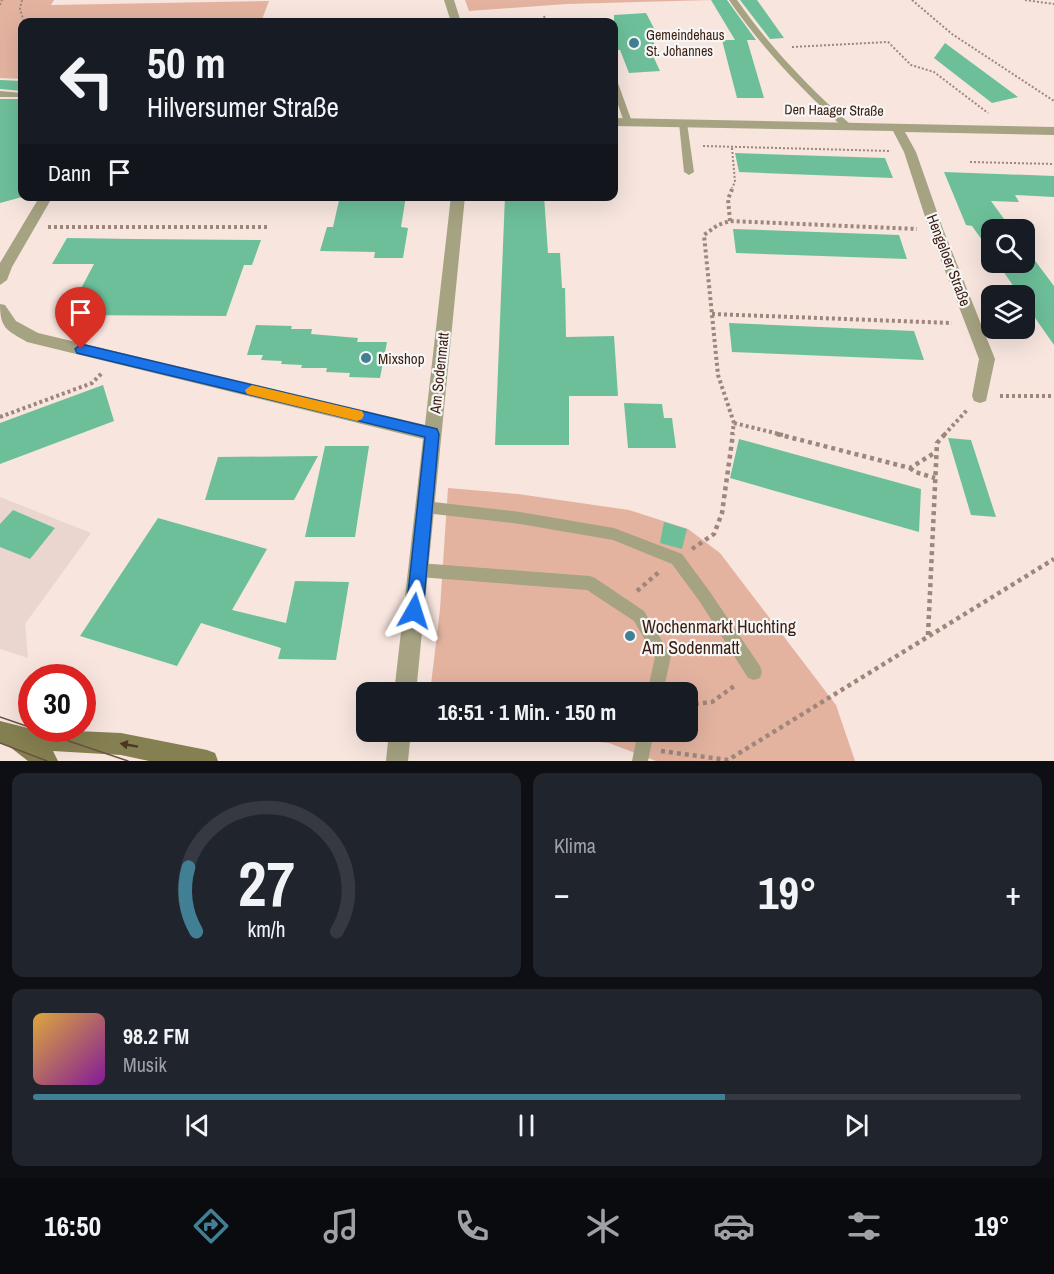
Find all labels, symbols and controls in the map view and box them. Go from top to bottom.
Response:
place label: Gemeindehaus St. Johannes [646,26,725,60]
text: 50 m [147,35,226,91]
marker: Gemeindehaus St. Johannes [627,36,641,50]
icon: left [48,42,126,120]
text: Hilversumer Straße [147,89,339,125]
street label: Den Haager Straße [784,100,884,120]
icon: arrive [103,156,136,189]
text: Dann [48,158,91,188]
street label: Hengeloer Straße [922,211,976,309]
map controls [981,219,1035,339]
button: search [981,219,1035,273]
button: layers [981,285,1035,339]
pin [55,287,106,349]
icon: arrive [64,296,97,329]
street label: Am Sodenmatt [424,331,454,416]
place label: Mixshop [378,348,425,369]
marker: Mixshop [359,351,373,365]
position arrow [382,579,446,643]
place label: Wochenmarkt Huchting Am Sodenmatt [641,614,797,660]
marker: Wochenmarkt Huchting Am Sodenmatt [623,629,637,643]
speed limit sign: 30 [18,664,96,742]
text: 16:51 · 1 Min. · 150 m [438,697,616,727]
one-way arrow [119,741,138,750]
text: Klima [554,832,596,859]
text: 27 [238,841,295,925]
text: 19° [758,862,817,923]
text: − [554,871,570,915]
text: + [1005,871,1021,915]
text: km/h [247,915,286,944]
text: 98.2 FM [123,1021,189,1051]
text: Musik [123,1051,167,1078]
icon: previous [181,1109,214,1142]
icon: pause [510,1109,543,1142]
icon: next [840,1109,873,1142]
icon: directions [190,1205,232,1247]
icon: music [320,1205,362,1247]
icon: phone [451,1205,493,1247]
icon: climate [582,1205,624,1247]
icon: car [713,1205,755,1247]
icon: filters [843,1205,885,1247]
text: 16:50 [44,1208,101,1244]
text: 19° [974,1208,1010,1244]

